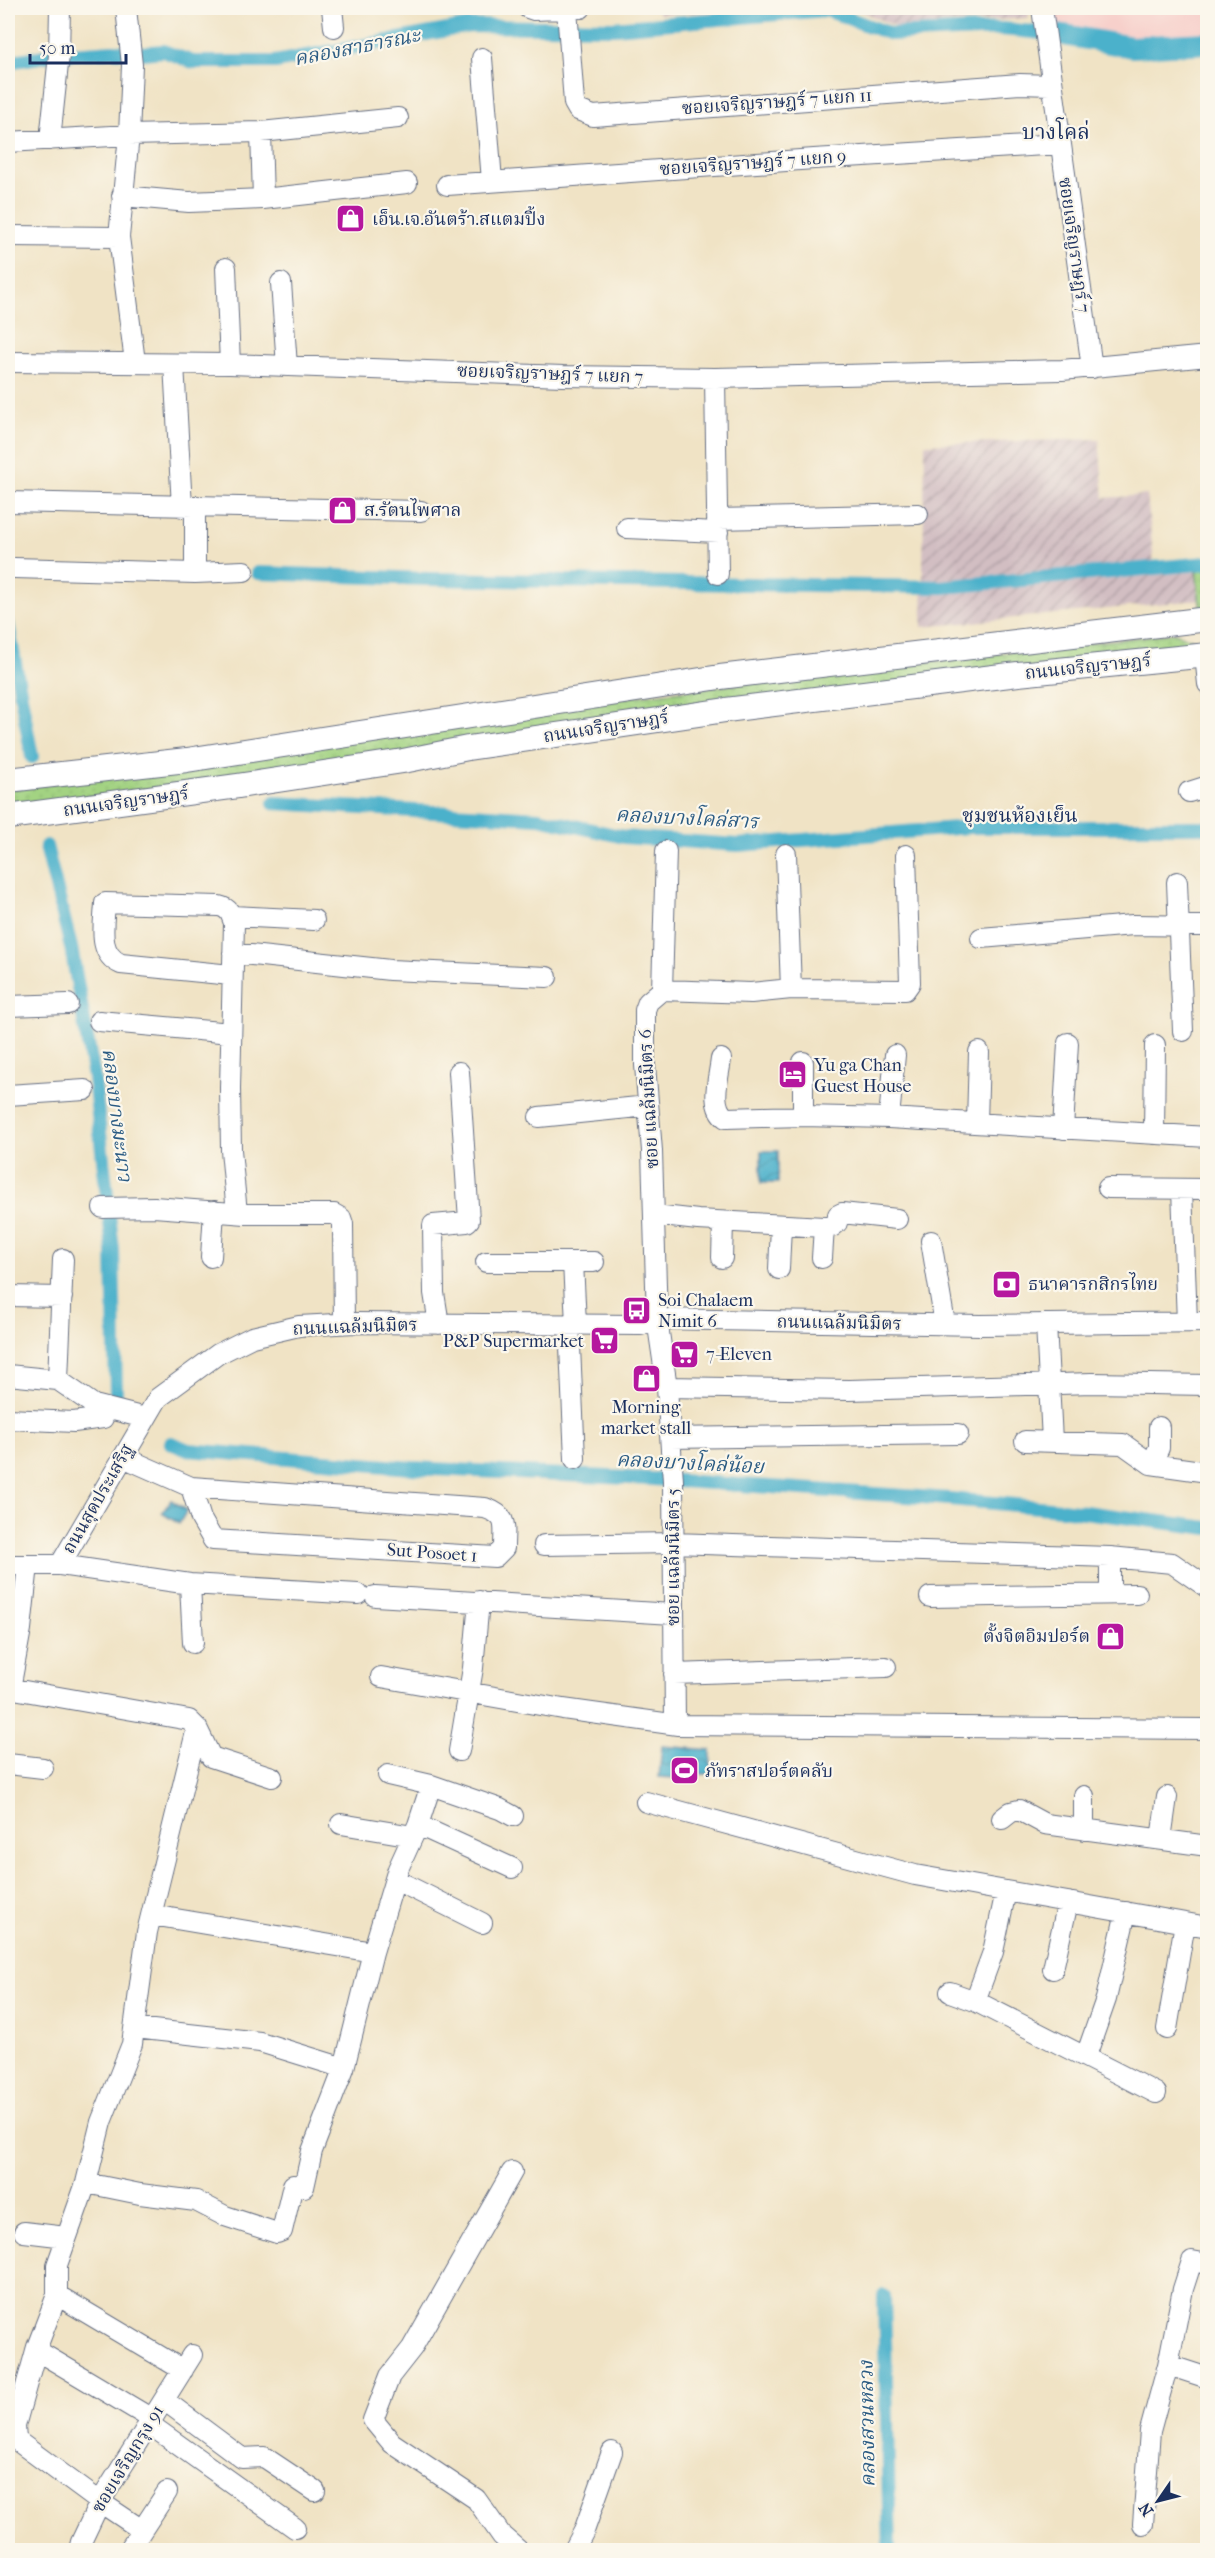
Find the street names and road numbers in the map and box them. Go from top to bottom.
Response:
street label: ซอยเจริญราษฎร์ 7 แยก 11 [681,84,873,119]
street label: ซอยเจริญราษฎร์ 7 แยก 9 [659,145,847,180]
street label: ซอยเจริญราษฎร์ 7 [1054,176,1095,314]
street label: ซอยเจริญราษฎร์ 7 แยก 7 [456,359,644,388]
street label: ถนนเจริญราษฎร์ [1024,649,1153,684]
street label: ถนนเจริญราษฎร์ [542,706,671,747]
street label: ถนนเจริญราษฎร์ [62,782,191,821]
street label: ซอย แฉล้มนิมิตร 6 [635,1028,663,1169]
street label: ถนนแฉล้มนิมิตร [776,1311,902,1335]
street label: ถนนแฉล้มนิมิตร [292,1314,418,1340]
street label: ถนนสุดประเสริฐ [58,1441,139,1558]
street label: ซอย แฉล้มนิมิตร 5 [663,1488,684,1626]
street label: Sut Posoet 1 [386,1539,478,1567]
street label: ซอยเจริญกรุง 91 [88,2401,169,2517]

